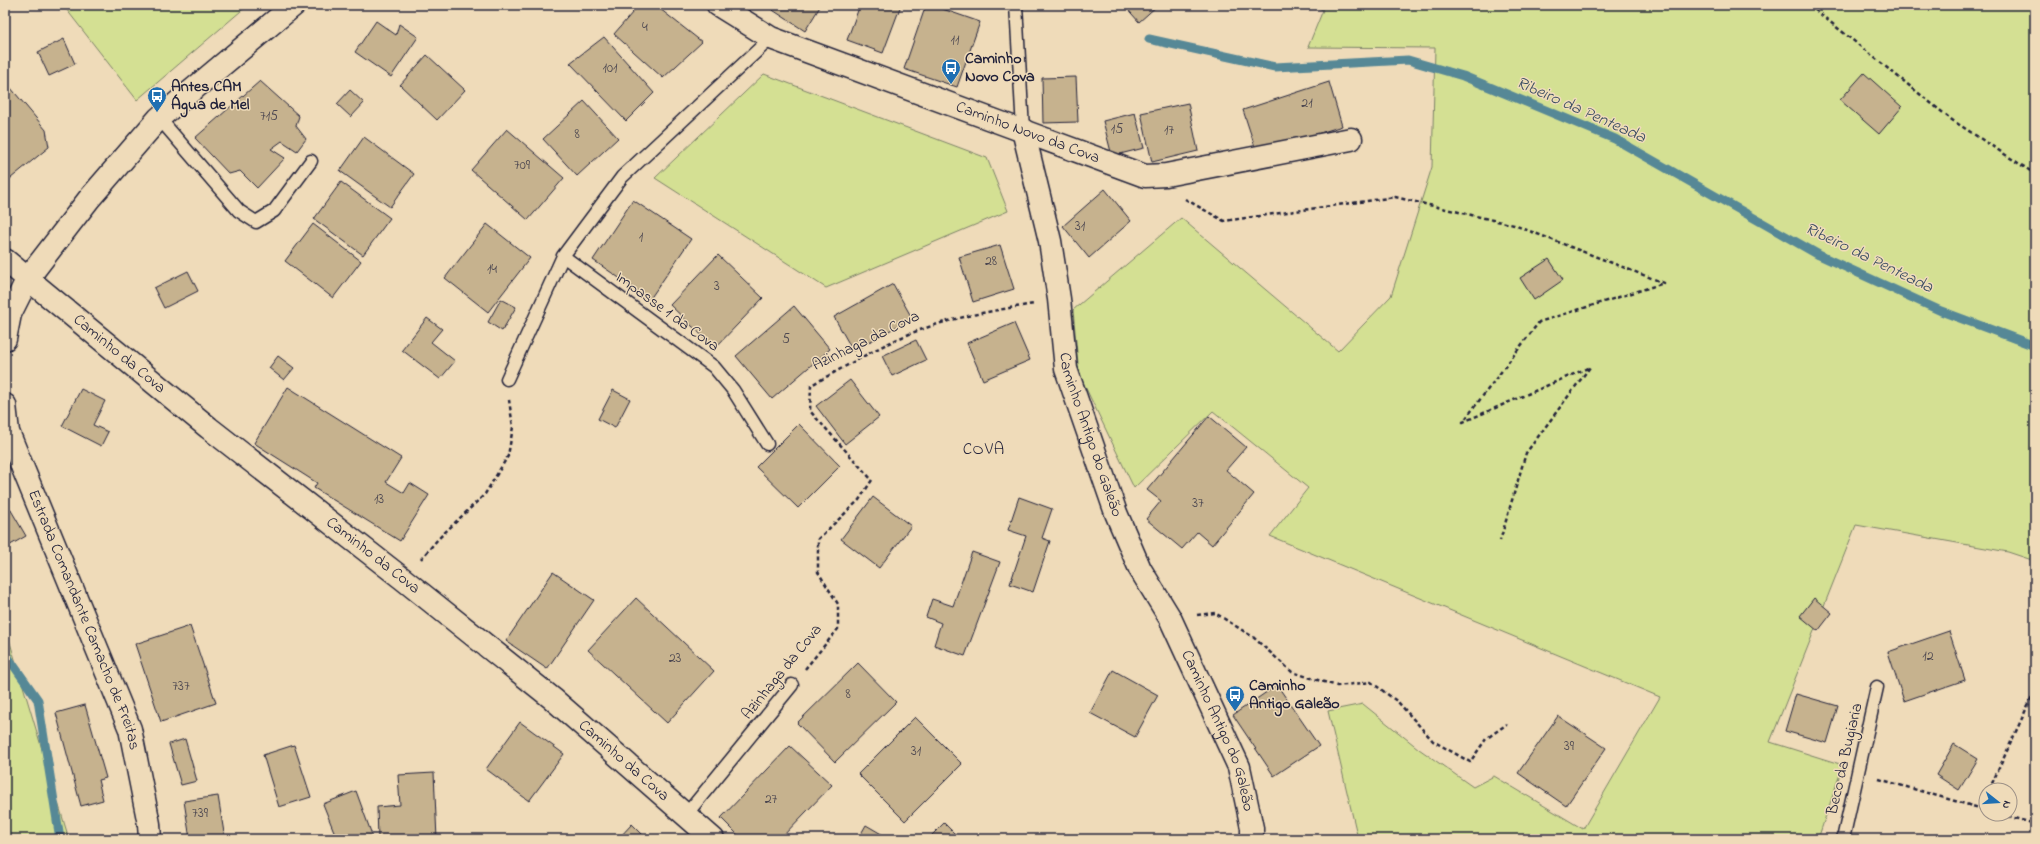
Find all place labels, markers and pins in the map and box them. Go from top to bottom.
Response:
place label: Caminho Novo Cova [965,47,1035,89]
bus stop icon: Caminho Novo Cova [940,57,962,85]
place label: Antes CAM Água de Mel [171,75,250,118]
bus stop icon: Antes CAM Água de Mel [146,85,168,113]
place label: Caminho Antigo Galeão [1249,674,1339,717]
bus stop icon: Caminho Antigo Galeão [1224,684,1246,712]

